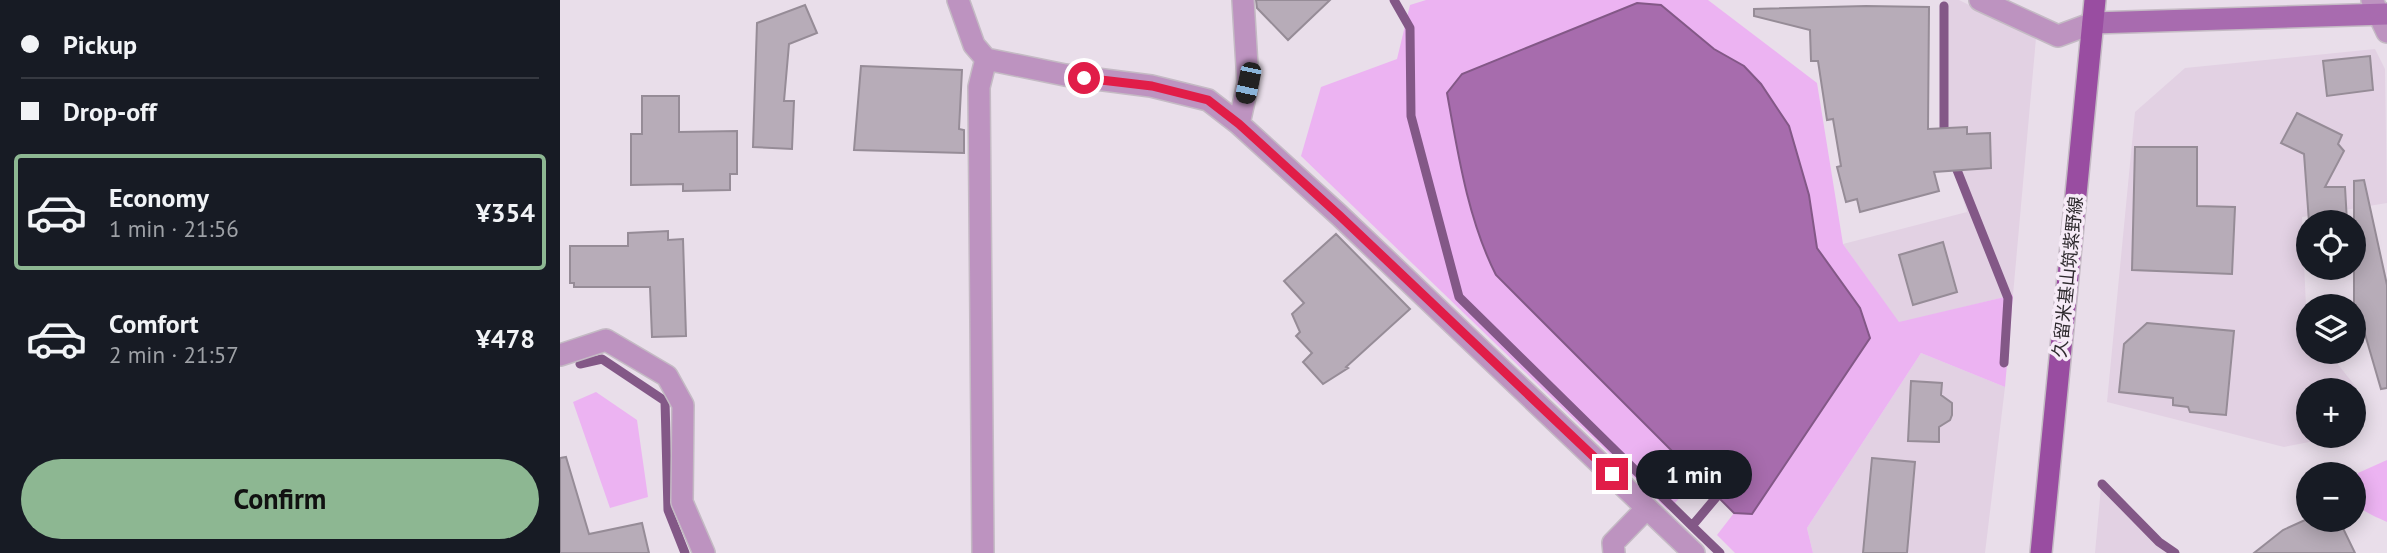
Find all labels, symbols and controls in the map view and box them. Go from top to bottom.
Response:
text: Pickup [63,28,137,61]
car [1234,60,1263,106]
route start [1068,62,1100,94]
text: Drop-off [63,95,157,128]
icon: car [25,181,88,244]
text: Economy [109,181,209,214]
street label: 久留米基山筑紫野線 [2048,195,2087,359]
text: ¥354 [476,196,535,229]
map controls [2296,210,2366,532]
button: locate [2296,210,2366,280]
text: 1 min · 21:56 [109,214,239,243]
button: layers [2296,294,2366,364]
icon: car [25,307,88,370]
text: Comfort [109,307,199,340]
text: ¥478 [476,322,535,355]
text: 2 min · 21:57 [109,340,239,369]
button: + [2296,378,2366,448]
callout: 1 min [1636,449,1752,498]
route end [1596,458,1628,490]
button: Confirm [21,459,539,539]
text: 1 min [1666,460,1722,489]
button: − [2296,462,2366,532]

